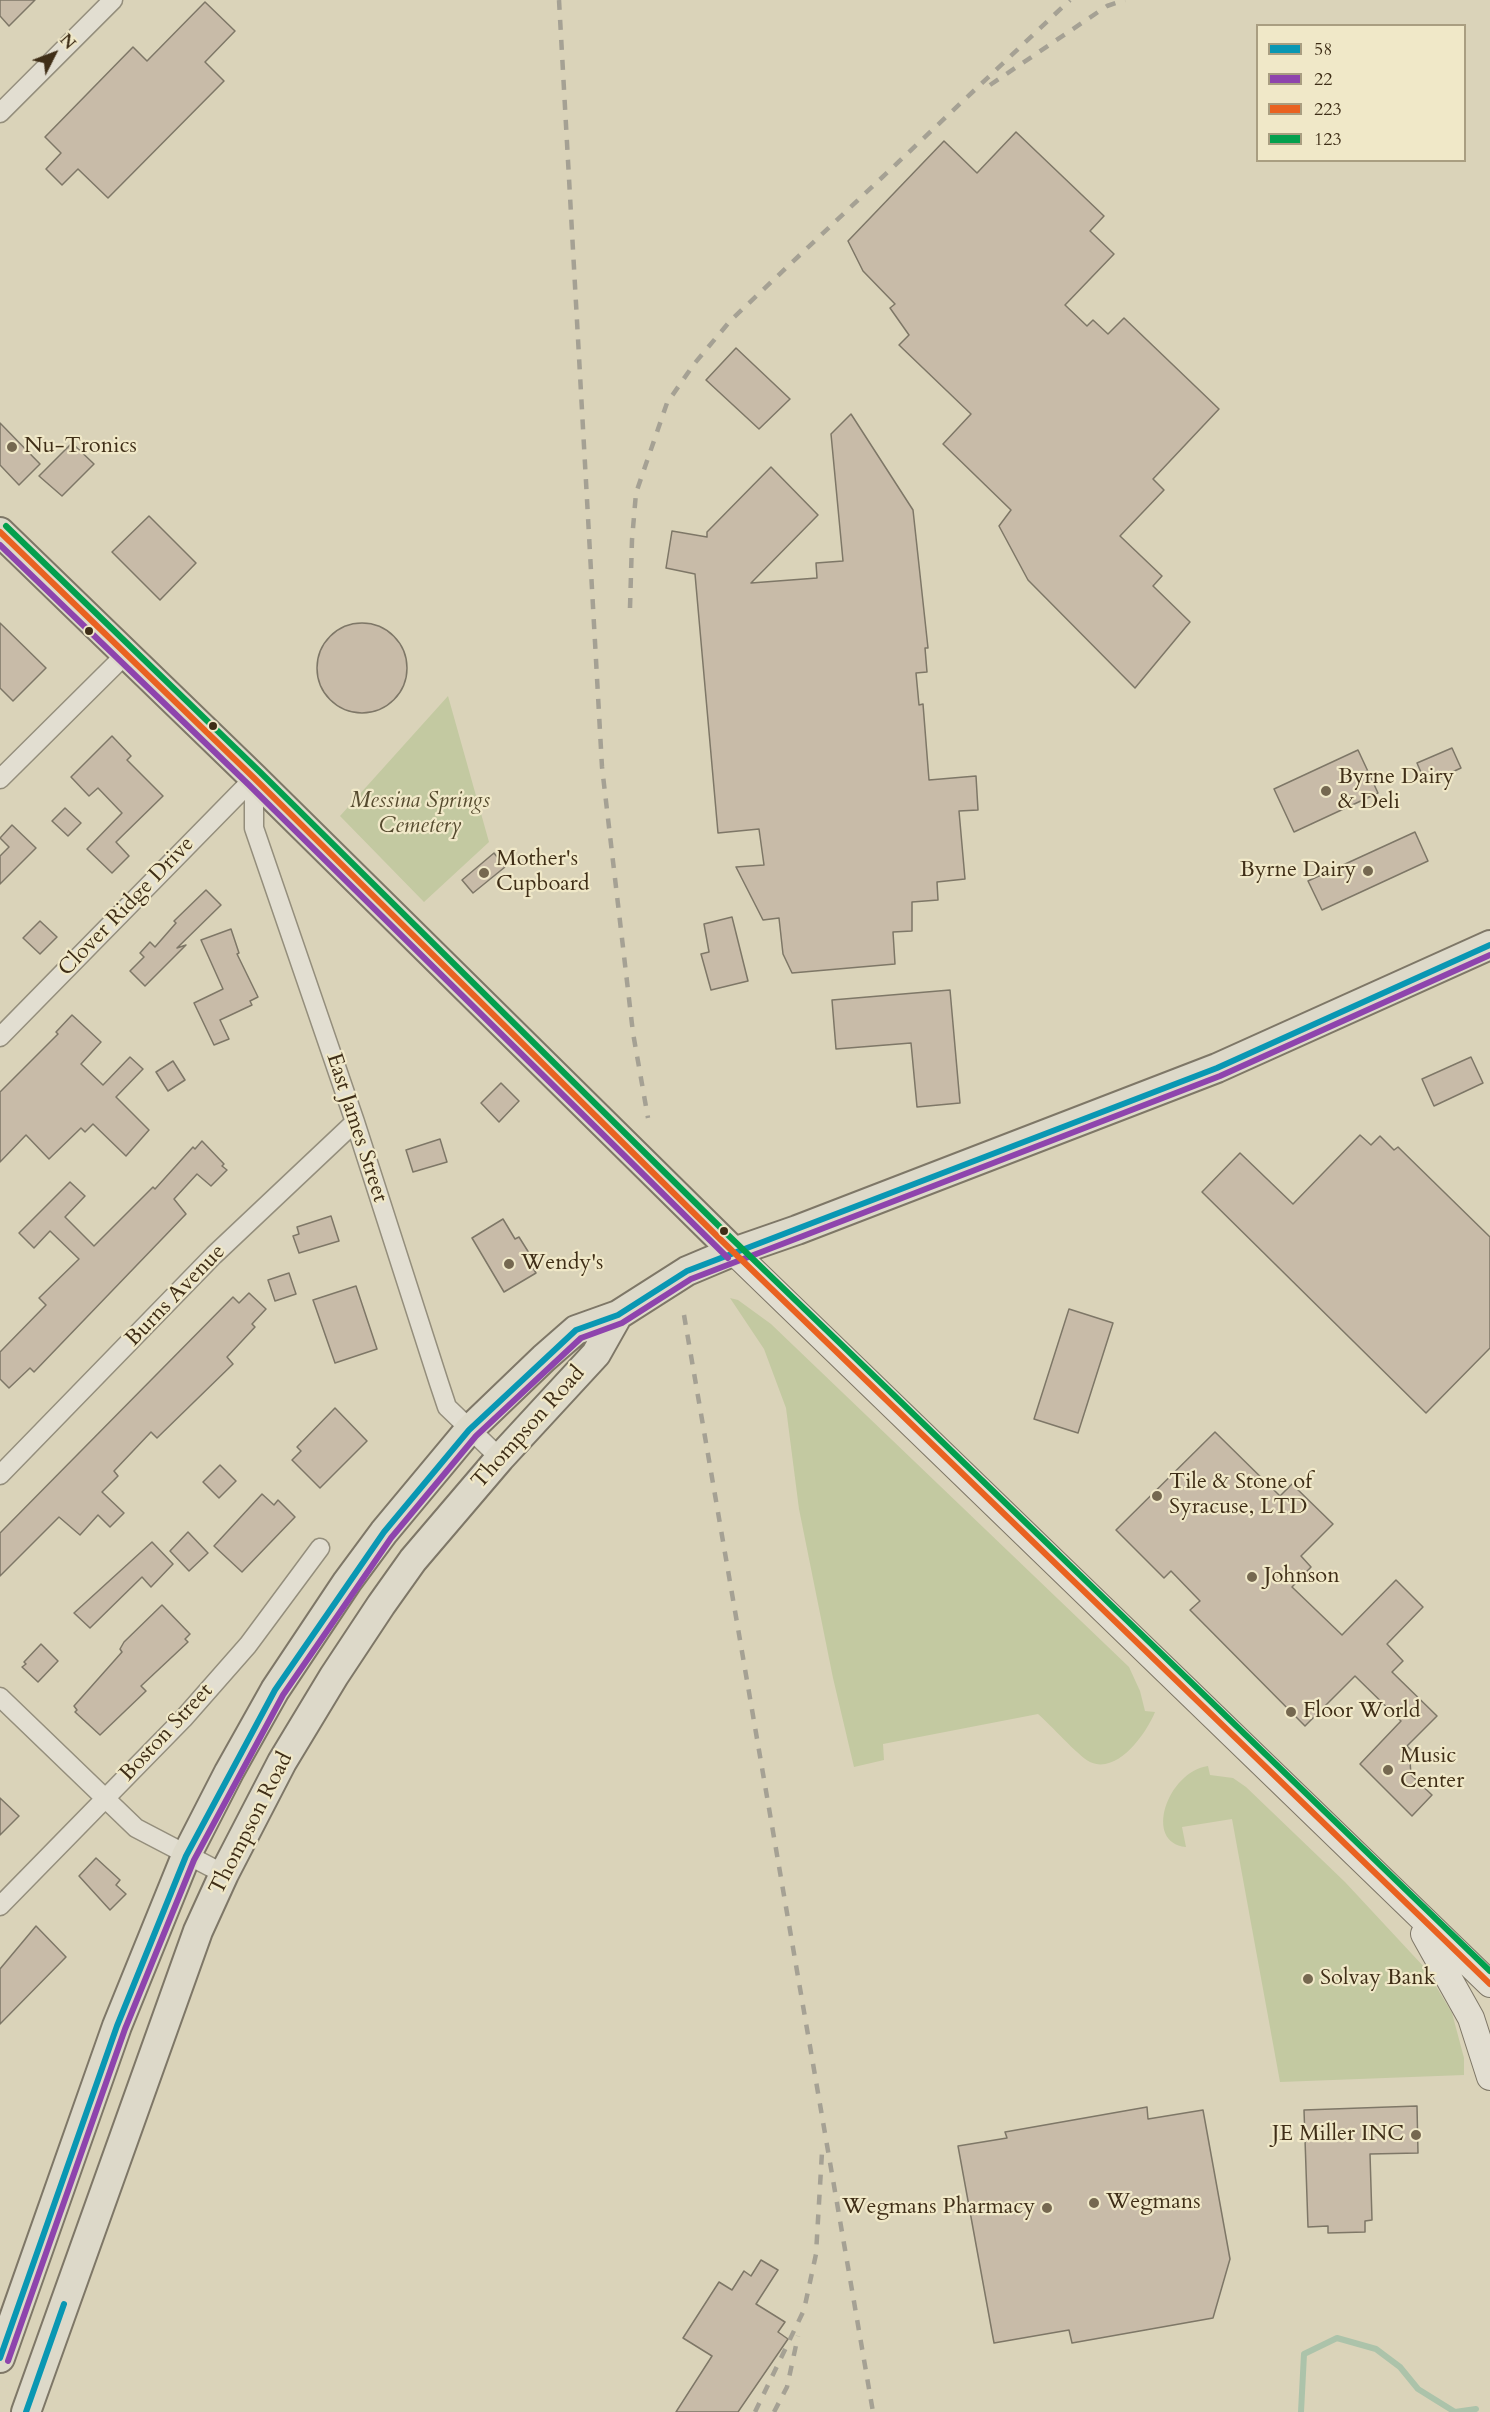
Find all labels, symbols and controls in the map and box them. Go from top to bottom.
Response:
north arrow [24,24,84,84]
legend [1256,24,1466,162]
text: N [55,29,80,54]
text: 58 [1314,37,1332,62]
text: 22 [1314,67,1332,92]
text: 223 [1314,97,1342,122]
text: 123 [1314,127,1342,152]
place label: Nu-Tronics [24,434,137,460]
marker: Nu-Tronics [5,440,19,454]
unlabelled marker [83,625,95,637]
unlabelled marker [207,720,219,732]
place label: Byrne Dairy & Deli [1338,765,1454,816]
marker: Byrne Dairy & Deli [1319,784,1333,798]
park label: Messina Springs Cemetery [350,789,490,840]
street label: Clover Ridge Drive [54,832,200,982]
place label: Mother's Cupboard [496,847,590,898]
place label: Byrne Dairy [1240,858,1356,884]
marker: Byrne Dairy [1361,864,1375,878]
marker: Mother's Cupboard [477,866,491,880]
street label: East James Street [319,1050,393,1206]
unlabelled marker [718,1225,730,1237]
street label: Burns Avenue [121,1239,231,1353]
place label: Wendy's [521,1251,603,1277]
marker: Wendy's [502,1257,516,1271]
street label: Thompson Road [467,1361,591,1495]
place label: Tile & Stone of Syracuse, LTD [1169,1470,1312,1522]
marker: Tile & Stone of Syracuse, LTD [1150,1489,1164,1503]
place label: Johnson [1264,1564,1340,1590]
marker: Johnson [1245,1570,1259,1584]
street label: Boston Street [115,1679,219,1787]
place label: Floor World [1303,1699,1420,1725]
marker: Floor World [1284,1705,1298,1719]
place label: Music Center [1400,1744,1464,1796]
street label: Thompson Road [205,1748,299,1900]
marker: Music Center [1381,1763,1395,1777]
place label: Solvay Bank [1320,1966,1435,1992]
marker: Solvay Bank [1301,1972,1315,1986]
place label: JE Miller INC [1272,2122,1404,2148]
marker: JE Miller INC [1409,2128,1423,2142]
place label: Wegmans [1106,2190,1201,2216]
place label: Wegmans Pharmacy [842,2195,1035,2221]
marker: Wegmans [1087,2196,1101,2210]
marker: Wegmans Pharmacy [1040,2201,1054,2215]

